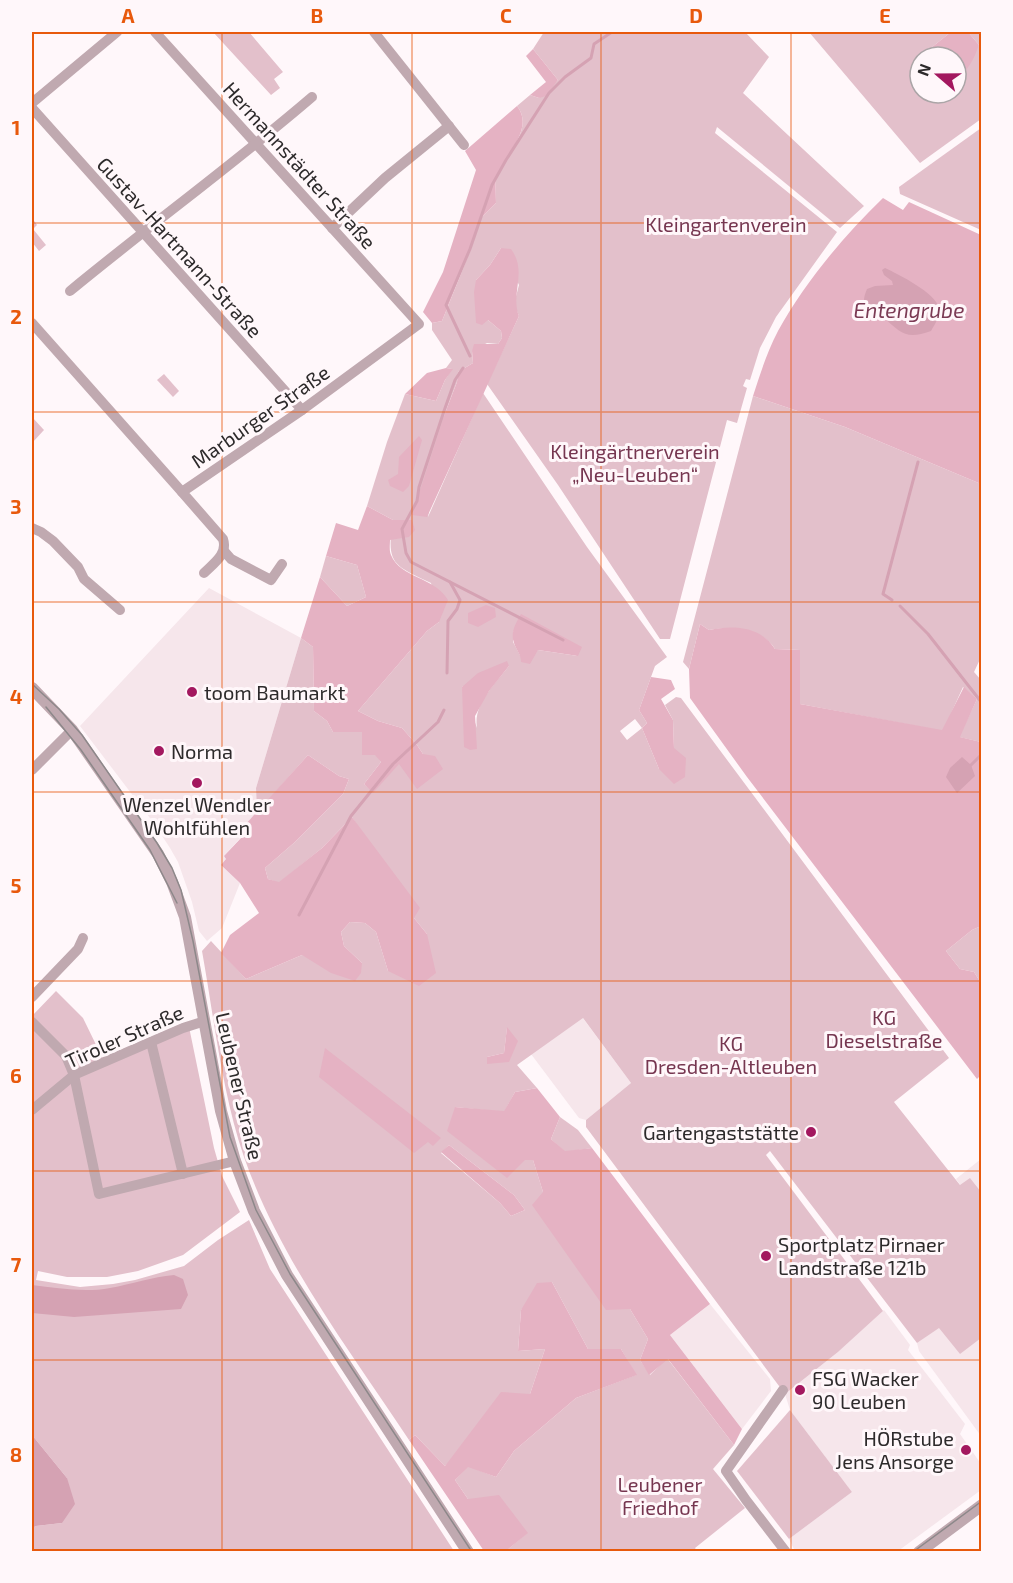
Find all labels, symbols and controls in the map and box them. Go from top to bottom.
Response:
text: A [121,3,135,27]
text: B [311,3,323,27]
text: C [500,3,512,27]
text: D [689,3,703,27]
text: E [879,3,891,27]
north arrow [908,45,968,105]
text: N [913,61,934,78]
street label: Hermannstädter Straße [219,77,381,253]
text: 1 [12,115,20,139]
street label: Gustav-Hartmann-Straße [93,152,267,342]
park label: Kleingartenverein [645,212,807,236]
water label: Entengrube [854,297,964,322]
text: 2 [10,304,22,328]
street label: Marburger Straße [186,359,334,473]
park label: Kleingärtnerverein „Neu-Leuben“ [550,439,720,486]
text: 3 [10,494,22,518]
place label: toom Baumarkt [204,680,346,704]
text: 4 [10,684,23,708]
marker: toom Baumarkt [185,685,199,699]
place label: Norma [171,739,233,763]
marker: Norma [152,744,166,758]
marker: Wenzel Wendler Wohlfühlen [190,776,204,790]
place label: Wenzel Wendler Wohlfühlen [123,792,271,839]
text: 5 [10,873,22,897]
street label: Tiroler Straße [61,999,187,1073]
park label: KG Dieselstraße [826,1005,942,1052]
street label: Leubener Straße [211,1010,269,1162]
park label: KG Dresden-Altleuben [645,1031,817,1078]
text: 6 [10,1063,22,1087]
place label: Gartengaststätte [643,1120,799,1144]
marker: Gartengaststätte [804,1125,818,1139]
place label: Sportplatz Pirnaer Landstraße 121b [778,1232,945,1279]
marker: Sportplatz Pirnaer Landstraße 121b [759,1249,773,1263]
text: 7 [11,1252,22,1276]
place label: FSG Wacker 90 Leuben [812,1366,919,1413]
marker: FSG Wacker 90 Leuben [793,1383,807,1397]
place label: HÖRstube Jens Ansorge [835,1426,954,1473]
text: 8 [10,1442,22,1466]
marker: HÖRstube Jens Ansorge [959,1443,973,1457]
park label: Leubener Friedhof [618,1472,702,1519]

